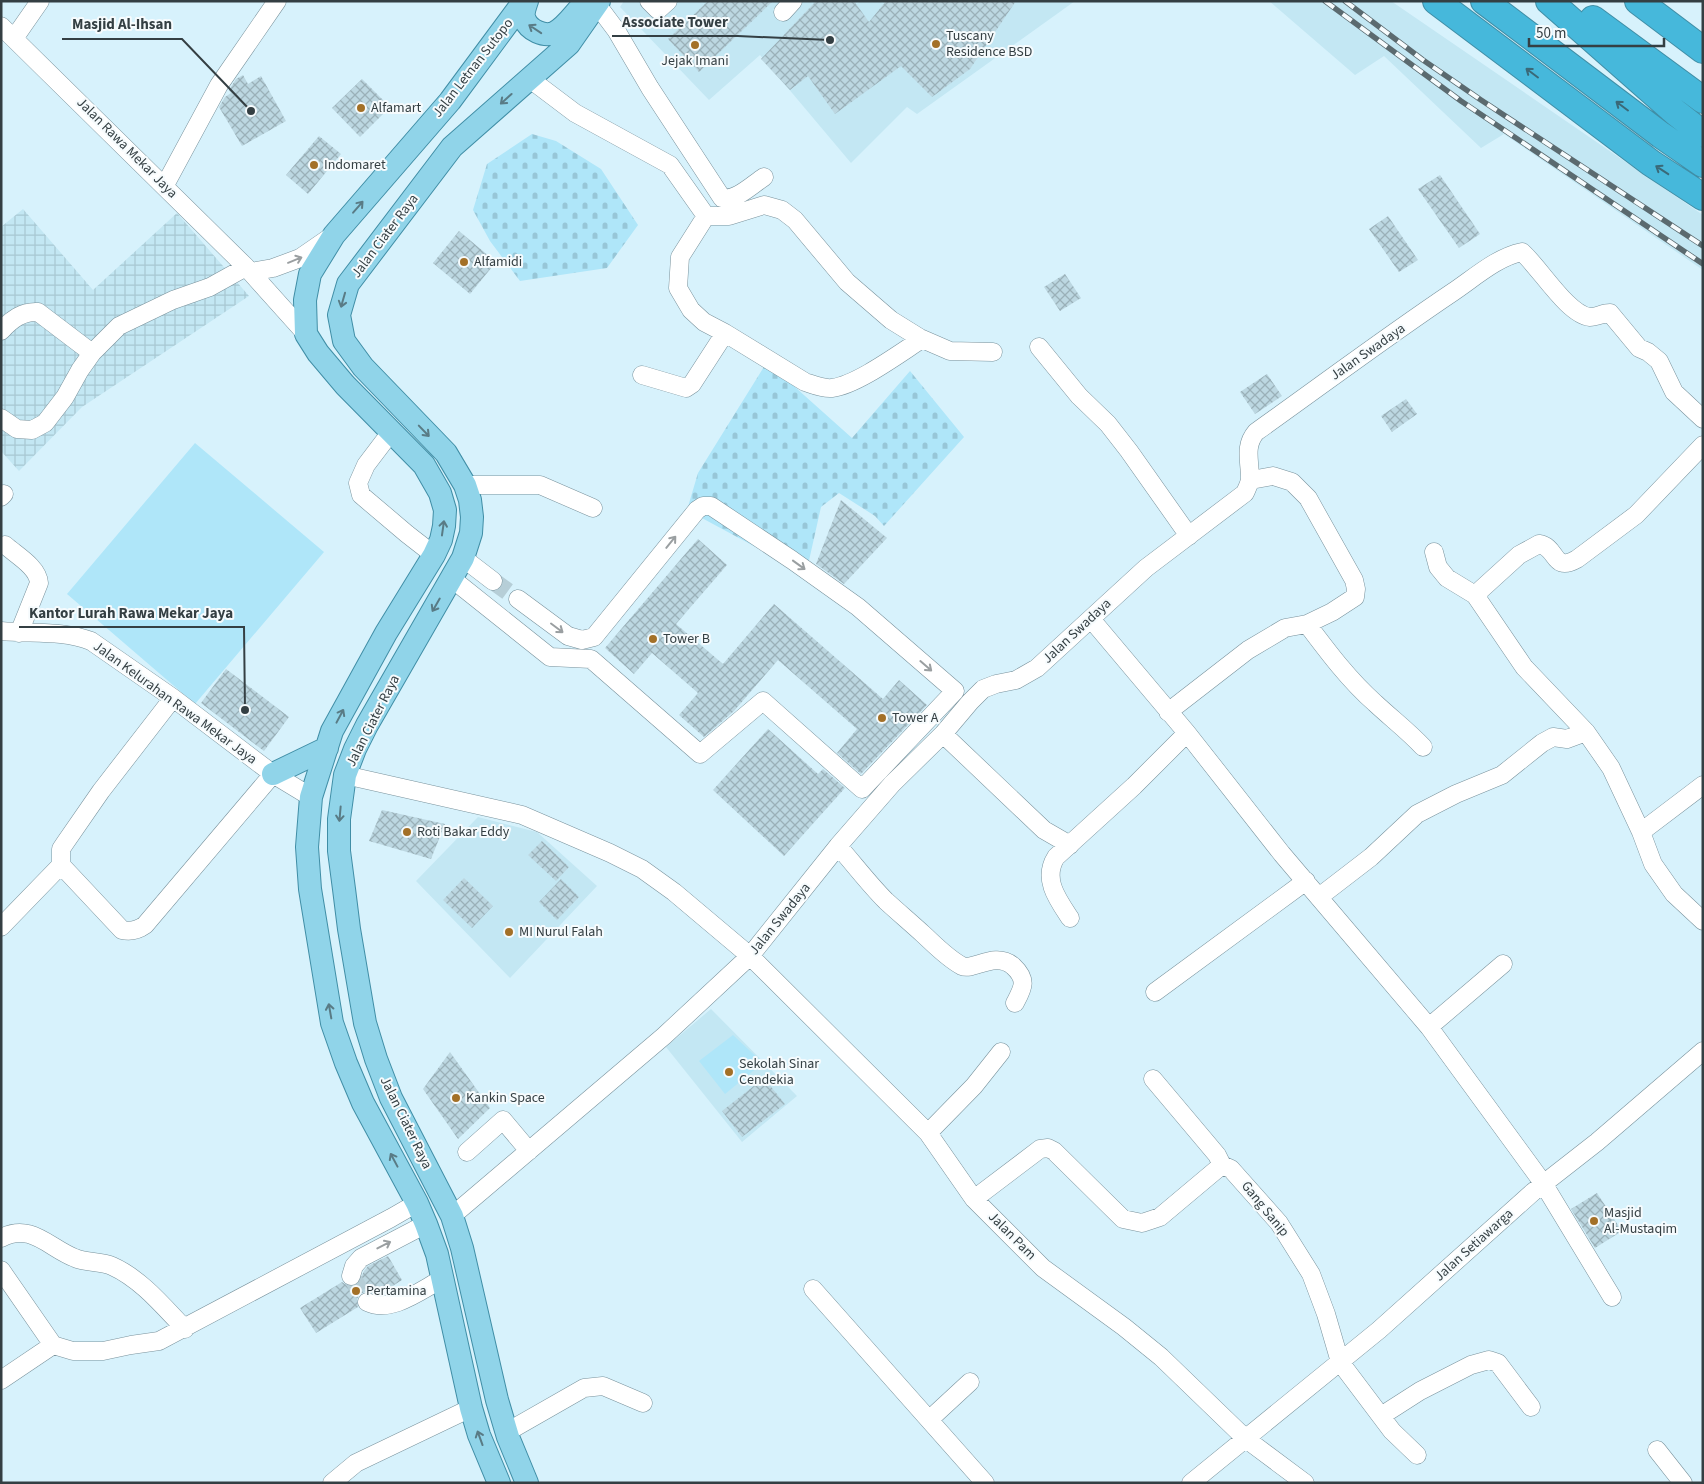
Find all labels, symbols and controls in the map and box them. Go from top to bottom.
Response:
callout: Associate Tower [612,6,738,36]
callout: Masjid Al-Ihsan [62,9,182,39]
text: Associate Tower [621,12,728,33]
text: Masjid Al-Ihsan [72,14,172,35]
street label: Jalan Letnan Sutopo [428,14,518,122]
scale bar [1529,15,1664,47]
text: 50 m [1536,23,1566,44]
one-way arrow [528,24,542,34]
place label: Tuscany Residence BSD [946,26,1032,62]
marker: Tuscany Residence BSD [930,38,942,50]
marker: Jejak Imani [689,39,701,51]
place label: Jejak Imani [661,51,729,71]
one-way arrow [1525,68,1539,78]
street label: Jalan Rawa Mekar Jaya [72,93,182,203]
one-way arrow [500,94,513,105]
place label: Alfamart [371,98,422,118]
one-way arrow [1615,101,1629,111]
marker: Alfamart [355,102,367,114]
place label: Indomaret [324,155,386,175]
marker: Indomaret [308,159,320,171]
one-way arrow [1655,165,1669,175]
street label: Jalan Ciater Raya [347,190,423,282]
one-way arrow [353,200,364,213]
place label: Alfamidi [474,252,522,272]
one-way arrow [287,254,302,264]
marker: Alfamidi [458,256,470,268]
one-way arrow [338,292,348,308]
street label: Jalan Swadaya [1326,319,1410,385]
one-way arrow [418,425,430,437]
one-way arrow [439,520,449,536]
one-way arrow [665,536,676,549]
one-way arrow [792,560,806,570]
street label: Jalan Swadaya [1038,594,1116,668]
callout: Kantor Lurah Rawa Mekar Jaya [19,597,244,627]
one-way arrow [431,597,441,612]
text: Kantor Lurah Rawa Mekar Jaya [29,603,233,624]
one-way arrow [550,623,563,634]
place label: Tower B [663,629,710,649]
marker: Tower B [647,633,659,645]
street label: Jalan Kelurahan Rawa Mekar Jaya [89,637,261,769]
one-way arrow [920,660,933,672]
street label: Jalan Ciater Raya [341,672,405,770]
one-way arrow [335,708,345,723]
place label: Tower A [892,708,939,728]
marker: Tower A [876,712,888,724]
one-way arrow [335,806,345,822]
place label: Roti Bakar Eddy [417,822,510,842]
marker: Roti Bakar Eddy [401,826,413,838]
street label: Jalan Swadaya [745,879,815,959]
place label: MI Nurul Falah [519,922,603,942]
marker: MI Nurul Falah [503,926,515,938]
one-way arrow [325,1003,335,1019]
place label: Sekolah Sinar Cendekia [739,1054,819,1090]
marker: Sekolah Sinar Cendekia [723,1066,735,1078]
street label: Jalan Ciater Raya [375,1073,437,1173]
place label: Kankin Space [466,1088,545,1108]
marker: Kankin Space [450,1092,462,1104]
one-way arrow [389,1152,399,1167]
street label: Gang Sanip [1236,1177,1294,1241]
place label: Masjid Al-Mustaqim [1604,1203,1677,1239]
street label: Jalan Setiawarga [1430,1204,1518,1286]
street label: Jalan Pam [983,1207,1041,1265]
marker: Masjid Al-Mustaqim [1588,1215,1600,1227]
one-way arrow [376,1240,391,1249]
place label: Pertamina [366,1281,427,1301]
marker: Pertamina [350,1285,362,1297]
one-way arrow [475,1431,484,1446]

